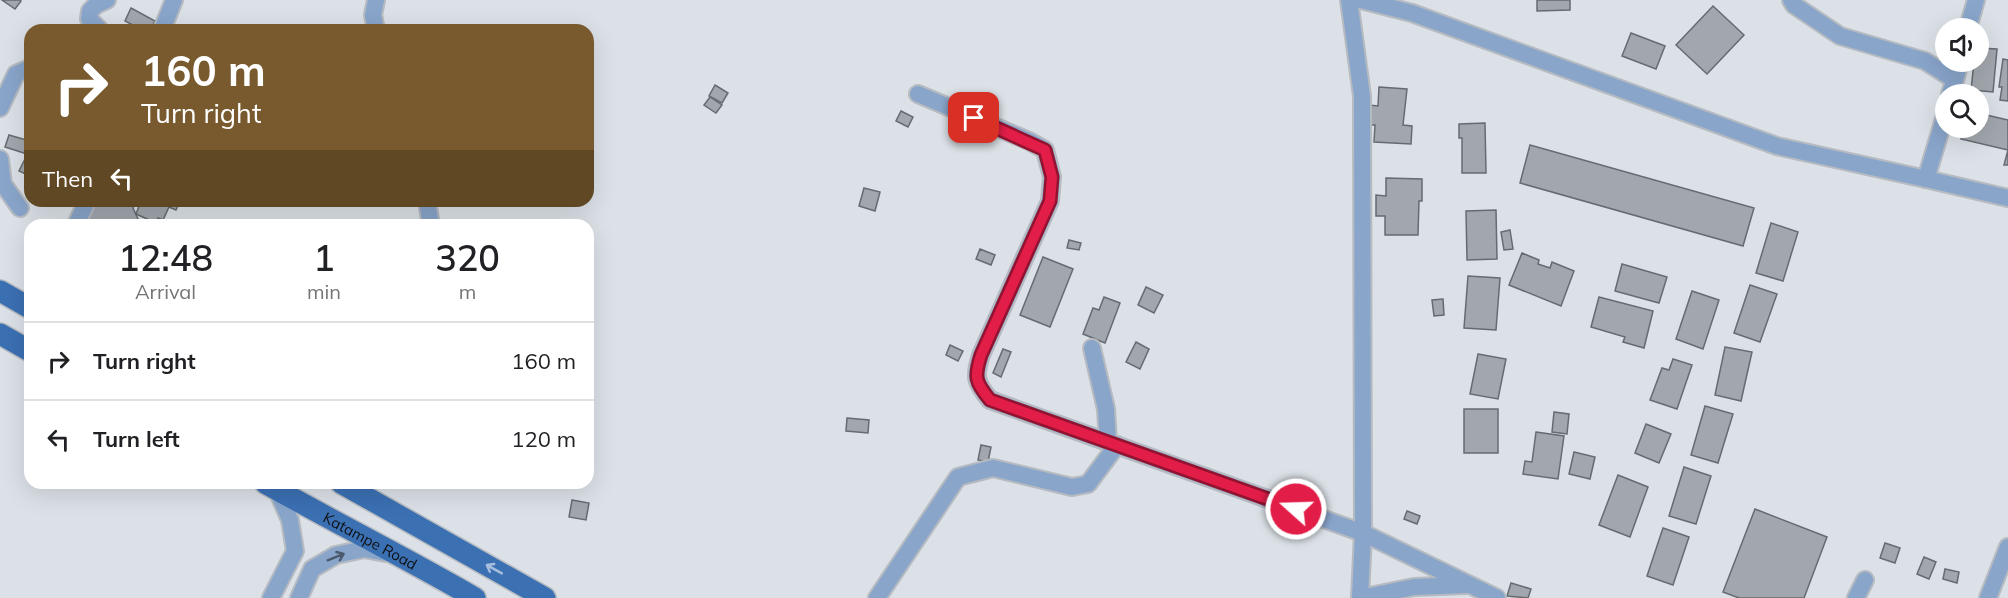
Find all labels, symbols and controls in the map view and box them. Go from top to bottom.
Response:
map controls [1935,18,1989,138]
button: sound [1935,18,1989,72]
text: 160 m [141,44,266,97]
icon: right [42,48,120,126]
button: search [1935,84,1989,138]
pin [948,92,999,143]
text: Turn right [141,96,261,130]
icon: arrive [957,101,990,134]
icon: left [105,162,138,195]
text: Then [42,165,93,193]
text: 12:48 [118,235,213,280]
text: 1 [313,235,335,280]
text: 320 [435,235,500,280]
text: Arrival [135,279,196,304]
text: min [307,279,341,304]
text: m [459,279,476,304]
icon: right [42,345,75,378]
text: Turn right [93,347,196,375]
text: 160 m [511,347,576,375]
icon: left [42,423,75,456]
text: Turn left [93,425,180,453]
text: 120 m [511,425,576,453]
position arrow [1264,477,1328,541]
street label: Katampe Road [320,507,421,573]
one-way arrow [326,551,345,562]
one-way arrow [486,563,503,575]

